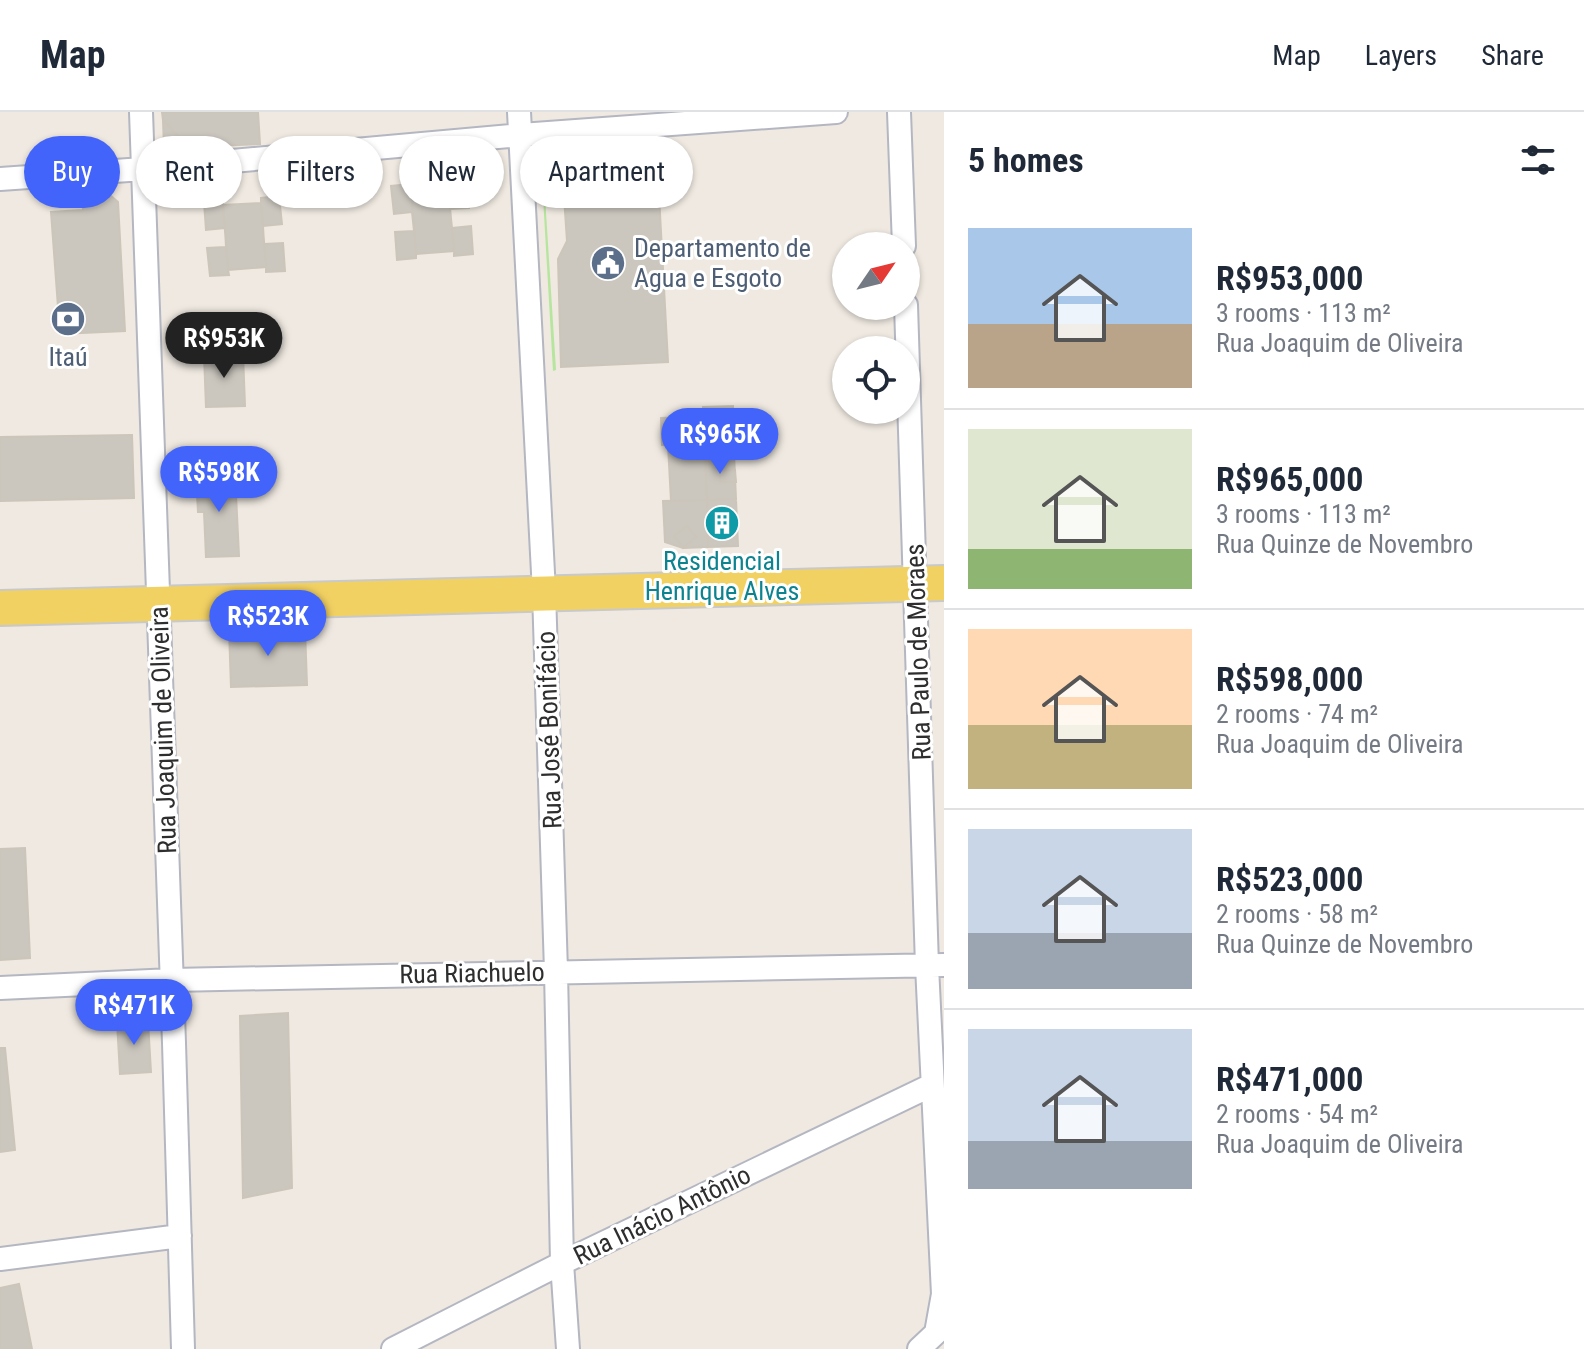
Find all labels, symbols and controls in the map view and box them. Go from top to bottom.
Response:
text: Map [40,33,106,77]
text: Map [1272,39,1321,72]
text: Layers [1365,39,1437,72]
text: Share [1481,39,1544,72]
chip: Buy [24,136,120,208]
chip: Rent [136,136,242,208]
chip: Filters [258,136,383,208]
chip: New [399,136,504,208]
chip: Apartment [520,136,693,208]
icon: filters [1516,138,1560,182]
text: 5 homes [968,140,1084,180]
north arrow [832,232,920,320]
map controls [832,232,920,424]
place label: Departamento de Agua e Esgoto [634,233,811,293]
public building icon: Departamento de Agua e Esgoto [589,244,627,282]
text: R$953,000 [1216,258,1363,298]
icon: home [1032,260,1128,356]
text: 3 rooms · 113 m² [1216,298,1391,328]
bank icon: Itaú [49,300,87,338]
pin: R$953K [159,312,289,380]
text: R$953K [183,323,265,353]
text: Rua Joaquim de Oliveira [1216,328,1464,358]
button: locate [832,336,920,424]
place label: Itaú [48,342,88,372]
pin: R$965K [655,408,785,476]
text: R$965K [679,419,761,449]
pin: R$598K [154,446,284,514]
text: R$598K [178,457,260,487]
text: R$965,000 [1216,459,1363,499]
icon: home [1032,461,1128,557]
text: 3 rooms · 113 m² [1216,499,1391,529]
building icon: Residencial Henrique Alves [703,504,741,542]
text: Rua Quinze de Novembro [1216,529,1473,559]
street label: Rua Paulo de Moraes [899,543,937,761]
place label: Residencial Henrique Alves [645,546,799,606]
pin: R$523K [203,590,333,658]
text: R$523K [227,601,309,631]
street label: Rua Joaquim de Oliveira [144,606,182,854]
street label: Rua José Bonifácio [531,631,567,829]
text: R$598,000 [1216,659,1363,699]
icon: home [1032,661,1128,757]
text: 2 rooms · 74 m² [1216,699,1378,729]
text: Rua Joaquim de Oliveira [1216,729,1464,759]
text: R$523,000 [1216,859,1363,899]
icon: home [1032,861,1128,957]
text: 2 rooms · 58 m² [1216,899,1378,929]
text: Rua Quinze de Novembro [1216,929,1473,959]
street label: Rua Riachuelo [399,957,545,989]
pin: R$471K [69,979,199,1047]
text: R$471K [93,990,175,1020]
text: R$471,000 [1216,1059,1363,1099]
icon: home [1032,1061,1128,1157]
text: 2 rooms · 54 m² [1216,1099,1378,1129]
text: Rua Joaquim de Oliveira [1216,1129,1464,1159]
street label: Rua Inácio Antônio [569,1159,755,1271]

